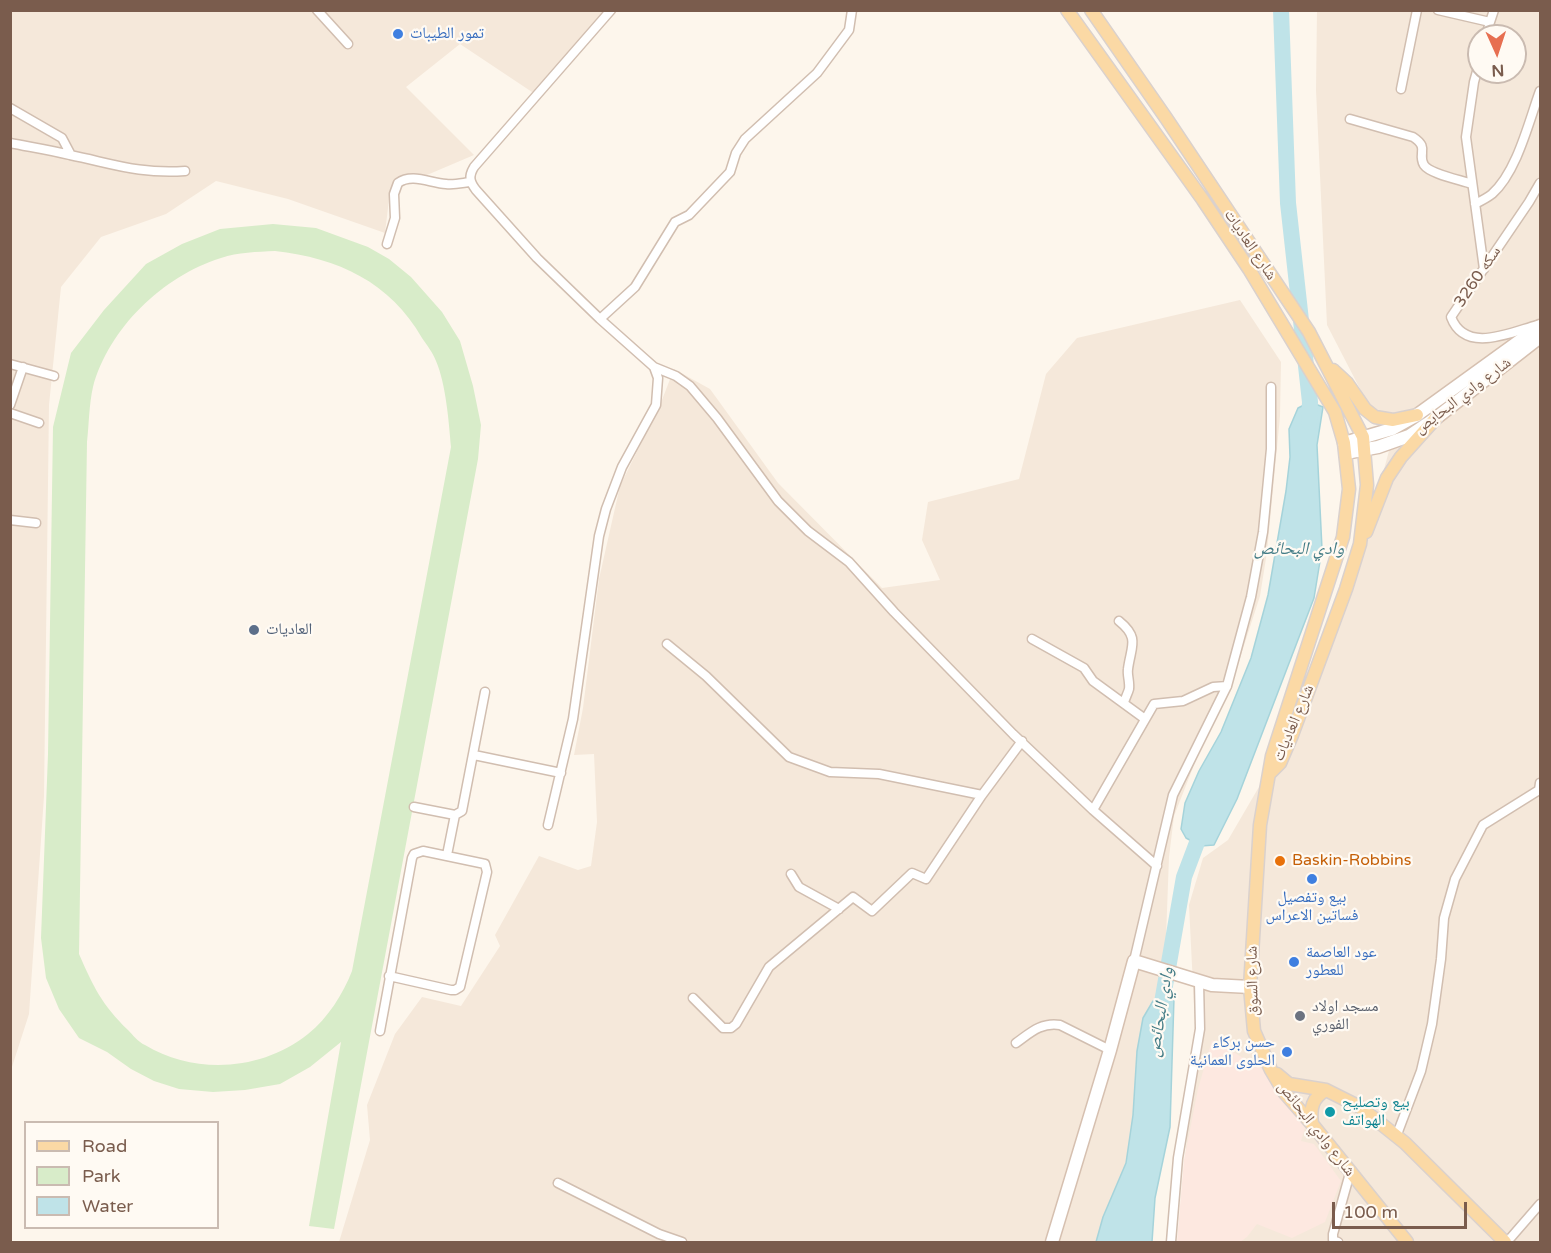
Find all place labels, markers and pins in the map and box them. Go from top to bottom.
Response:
place label: تمور الطيبات [410,24,484,44]
marker: تمور الطيبات [391,27,405,41]
place label: العاديات [266,620,312,640]
marker: العاديات [247,623,261,637]
place label: Baskin-Robbins [1292,851,1411,871]
marker: Baskin-Robbins [1273,854,1287,868]
marker: بيع وتفصيل فساتين الاعراس [1305,872,1319,886]
place label: بيع وتفصيل فساتين الاعراس [1266,888,1358,926]
place label: عود العاصمة للعطور [1306,943,1377,981]
marker: عود العاصمة للعطور [1287,955,1301,969]
place label: مسجد اولاد الفوري [1312,997,1379,1035]
marker: مسجد اولاد الفوري [1293,1009,1307,1023]
place label: حسن بركاء الحلوى العمانية [1190,1033,1275,1071]
marker: حسن بركاء الحلوى العمانية [1280,1045,1294,1059]
place label: بيع وتصليح الهواتف [1342,1093,1410,1131]
marker: بيع وتصليح الهواتف [1323,1105,1337,1119]

